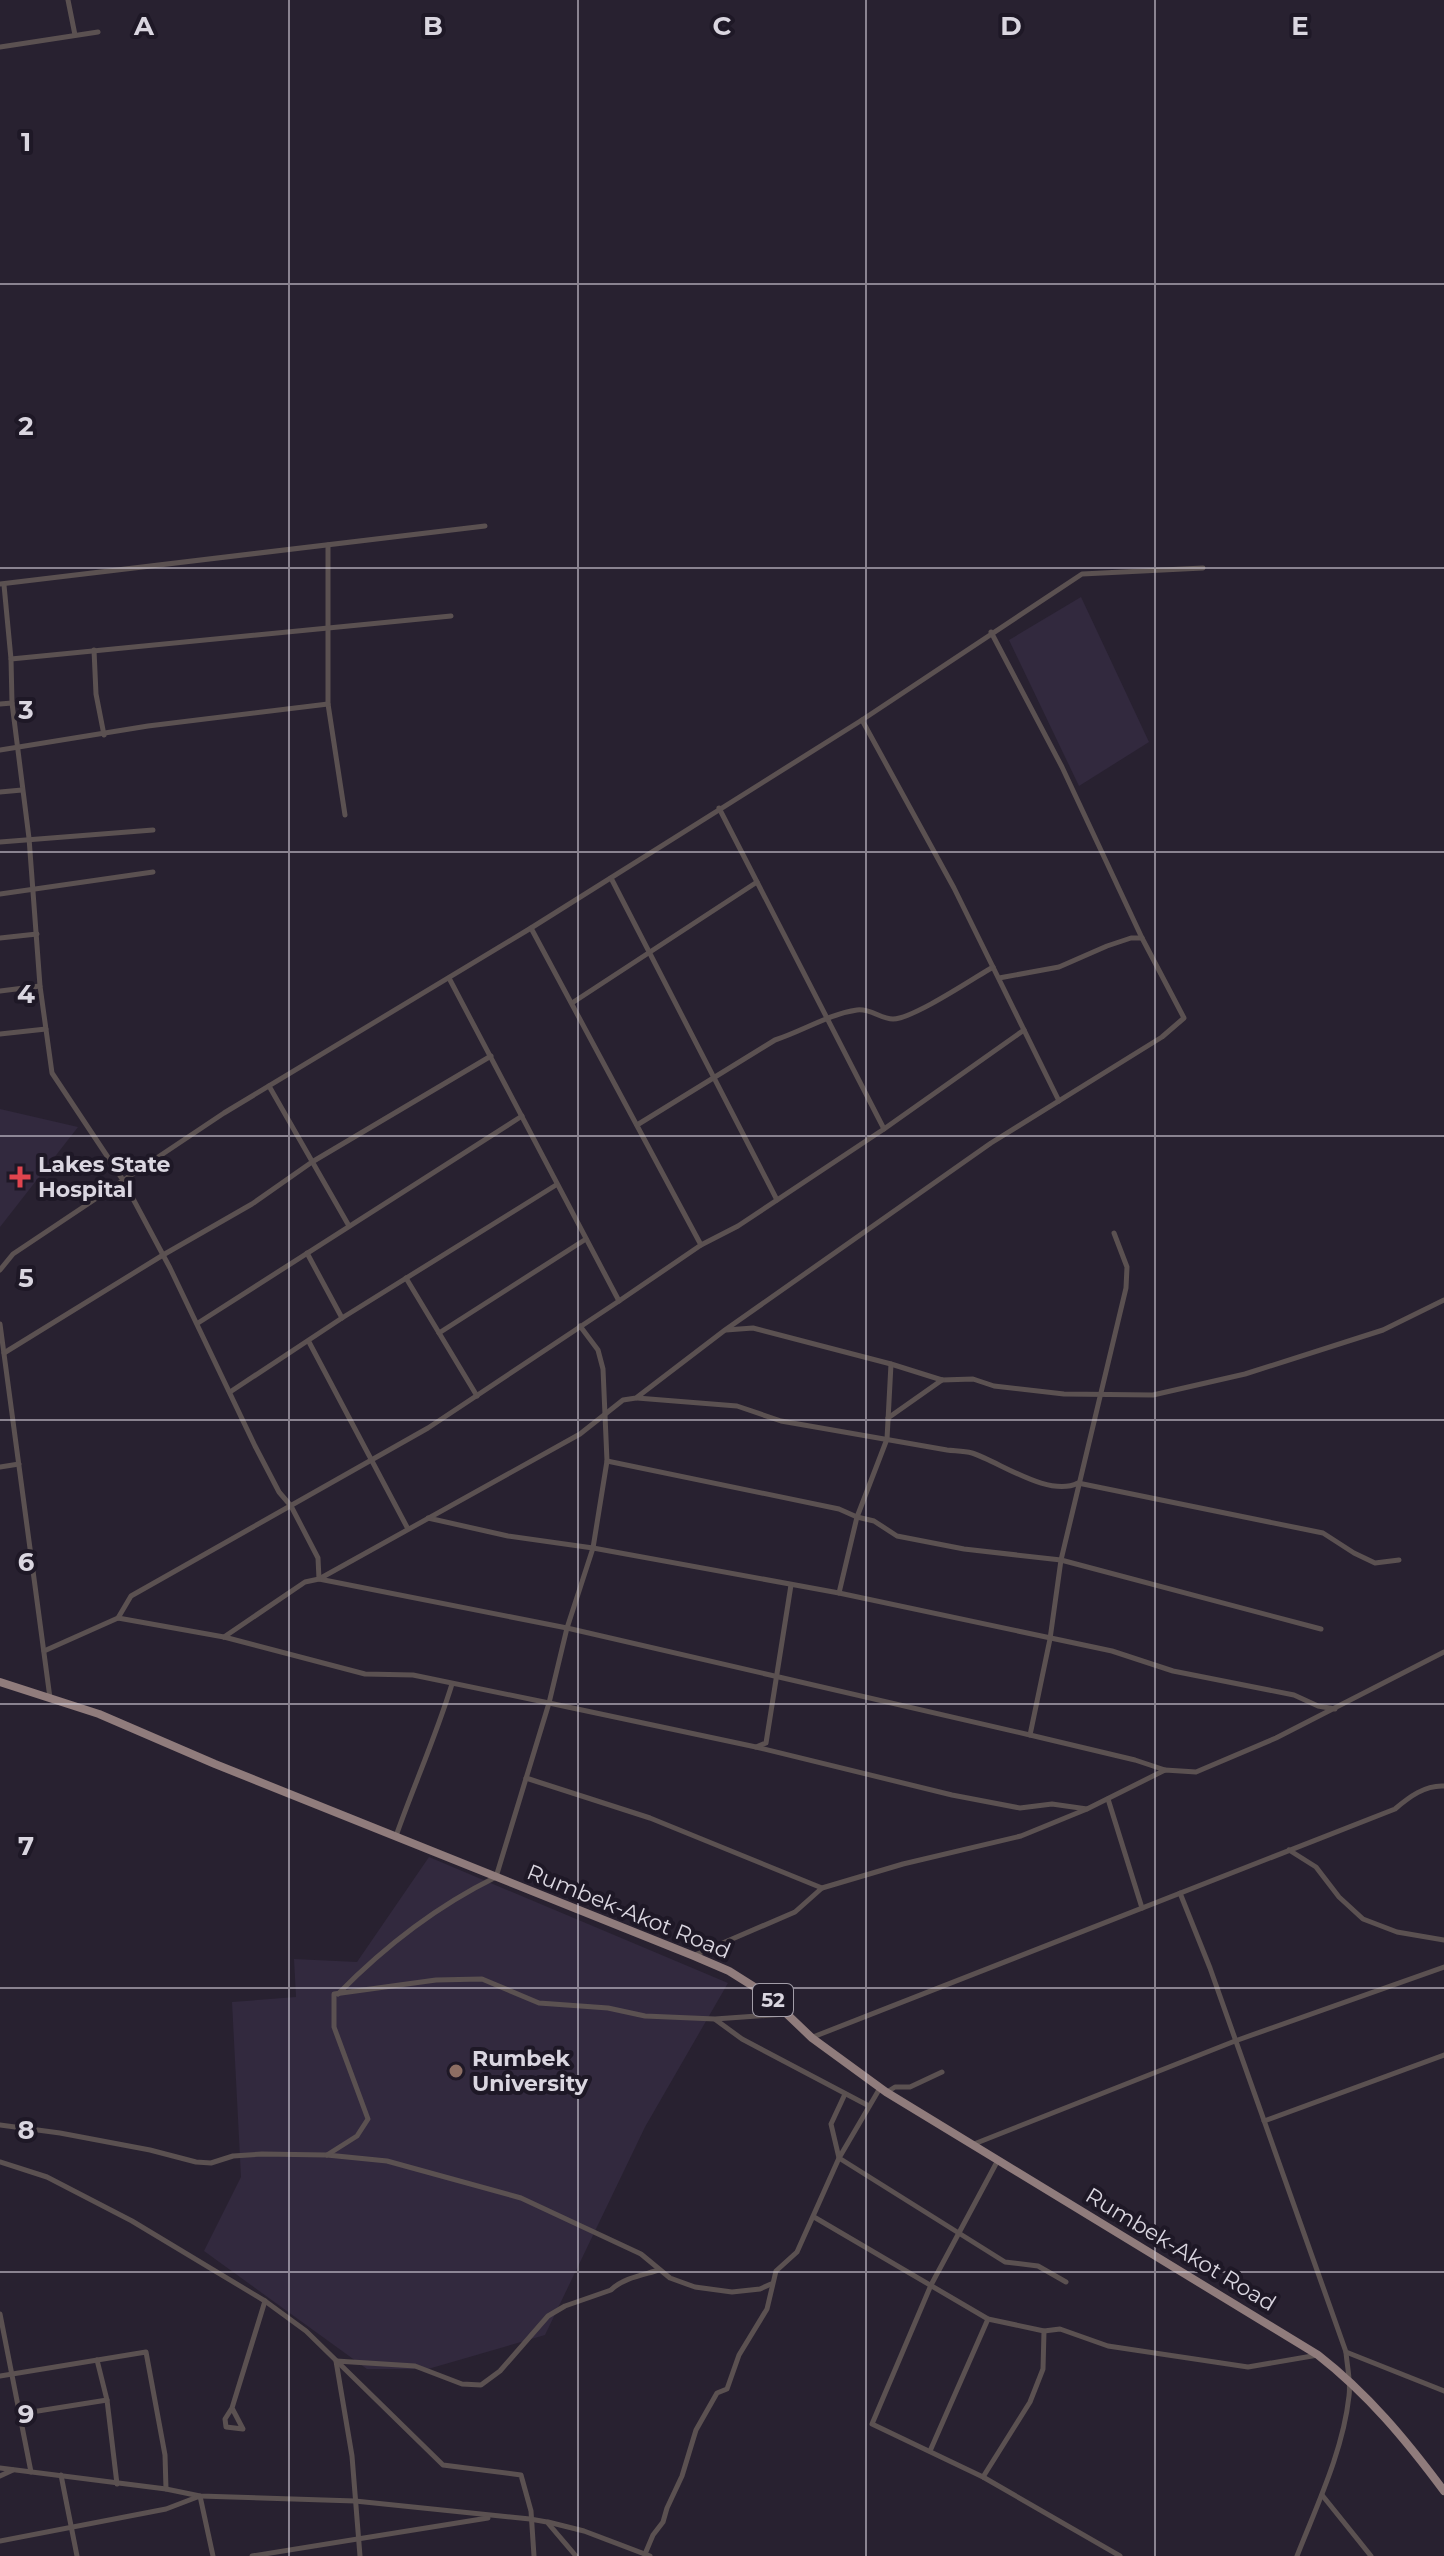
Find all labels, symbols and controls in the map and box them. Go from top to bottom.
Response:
text: A [133,10,155,42]
text: B [423,10,443,42]
text: C [713,10,732,42]
text: D [1000,10,1022,42]
text: E [1291,10,1309,42]
text: 1 [21,126,31,158]
text: 2 [18,410,34,442]
text: 3 [17,694,34,726]
text: 4 [17,978,35,1010]
place label: Lakes State Hospital [38,1151,171,1203]
marker: Lakes State Hospital [9,1166,31,1188]
text: 5 [18,1262,34,1294]
text: 6 [18,1546,35,1578]
text: 7 [18,1830,34,1862]
street label: Rumbek-Akot Road [523,1858,735,1965]
road number: 52 [753,1984,793,2016]
place label: Rumbek University [472,2045,589,2097]
marker: Rumbek University [447,2062,465,2080]
text: 8 [17,2114,35,2146]
street label: Rumbek-Akot Road [1081,2182,1281,2317]
text: 9 [18,2398,34,2430]

